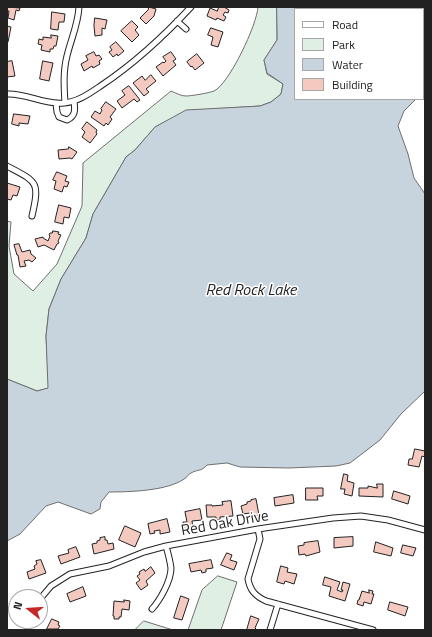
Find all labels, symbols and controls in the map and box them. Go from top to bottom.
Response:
legend [294,8,424,100]
text: Road [332,15,358,34]
text: Park [332,35,355,54]
text: Water [332,55,363,74]
text: Building [332,75,373,94]
water label: Red Rock Lake [206,281,296,301]
street label: Red Oak Drive [180,507,270,541]
north arrow [8,589,48,629]
text: N [9,600,26,612]

